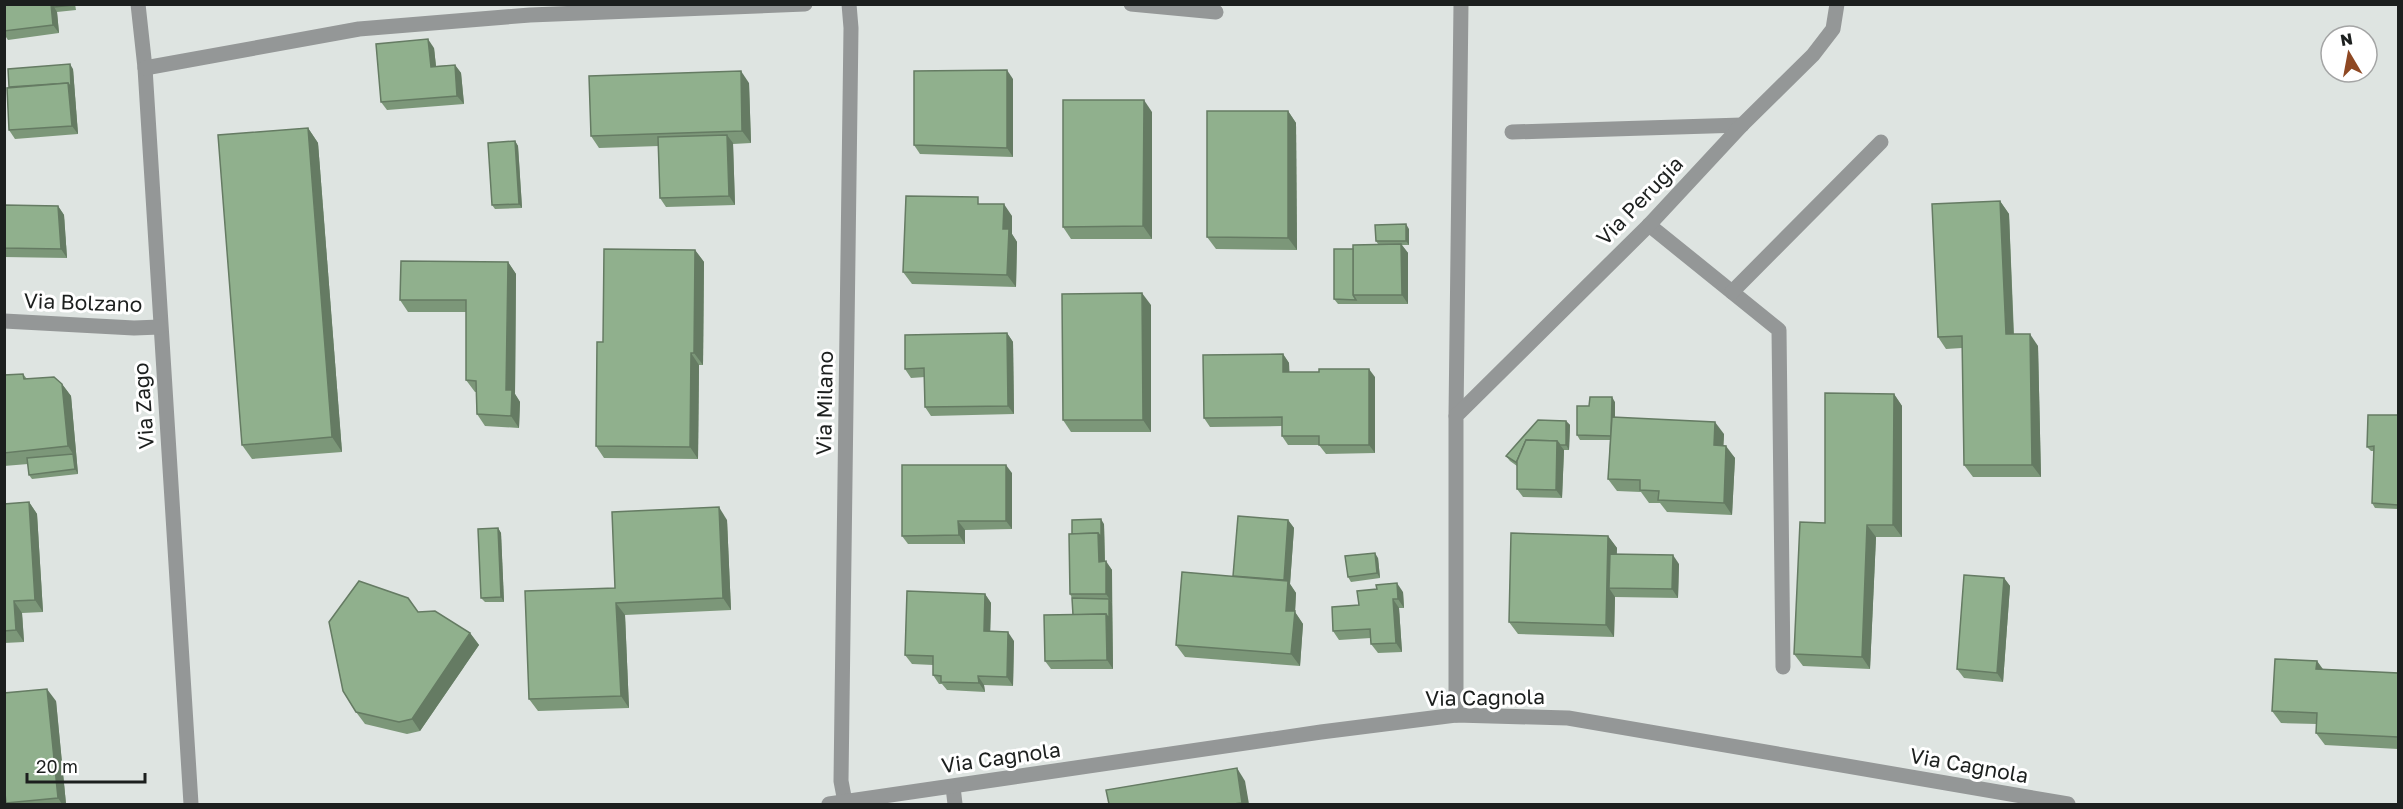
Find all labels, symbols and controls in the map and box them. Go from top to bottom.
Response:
north arrow [2319,24,2379,84]
text: N [2339,28,2354,50]
street label: Via Perugia [1590,150,1688,250]
street label: Via Bolzano [23,287,143,317]
street label: Via Milano [810,350,838,456]
street label: Via Zago [127,362,159,450]
street label: Via Cagnola [1425,683,1545,711]
street label: Via Cagnola [940,736,1062,778]
street label: Via Cagnola [1908,742,2031,788]
scale bar [27,746,146,784]
text: 20 m [36,755,78,777]

